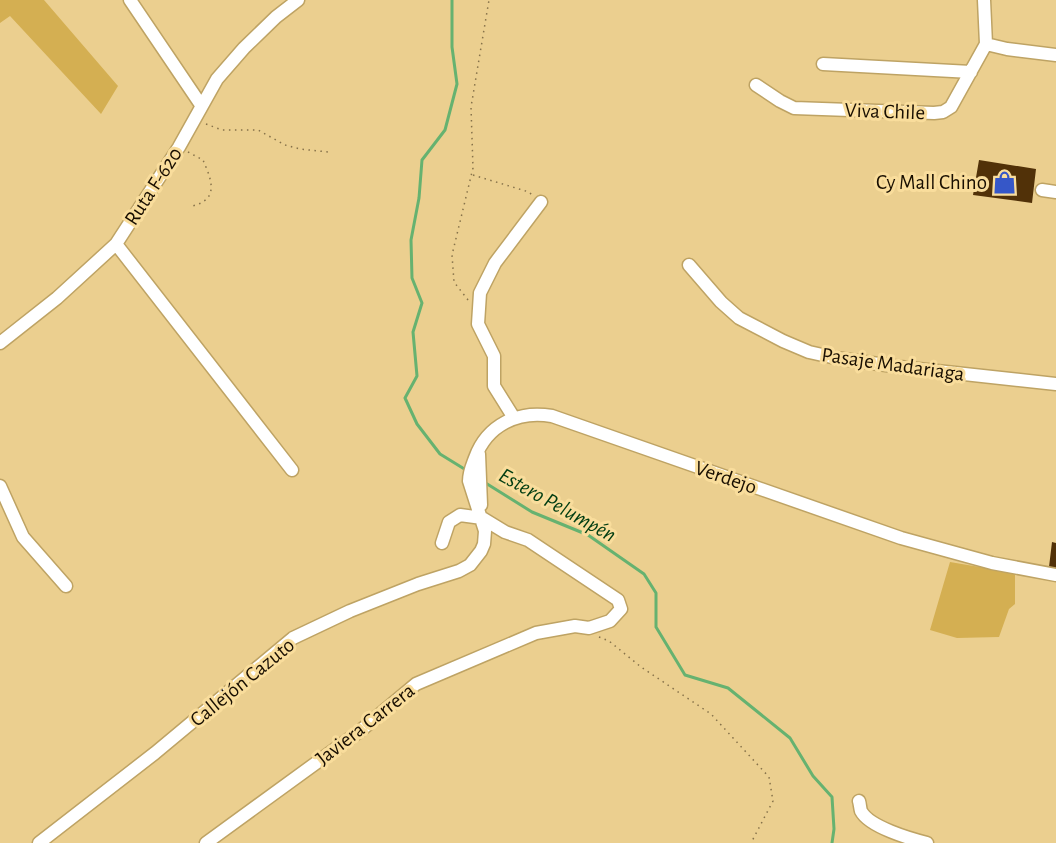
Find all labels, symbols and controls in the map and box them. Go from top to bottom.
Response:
street label: Viva Chile [844,100,926,123]
street label: Ruta F-620 [121,144,186,229]
shop icon: Cy Mall Chino [992,169,1018,195]
place label: Cy Mall Chino [876,172,987,193]
street label: Pasaje Madariaga [820,344,966,385]
street label: Verdejo [692,457,759,498]
water label: Estero Pelumpén [495,464,620,547]
street label: Callejón Cazuto [186,634,298,731]
street label: Javiera Carrera [312,679,419,769]

